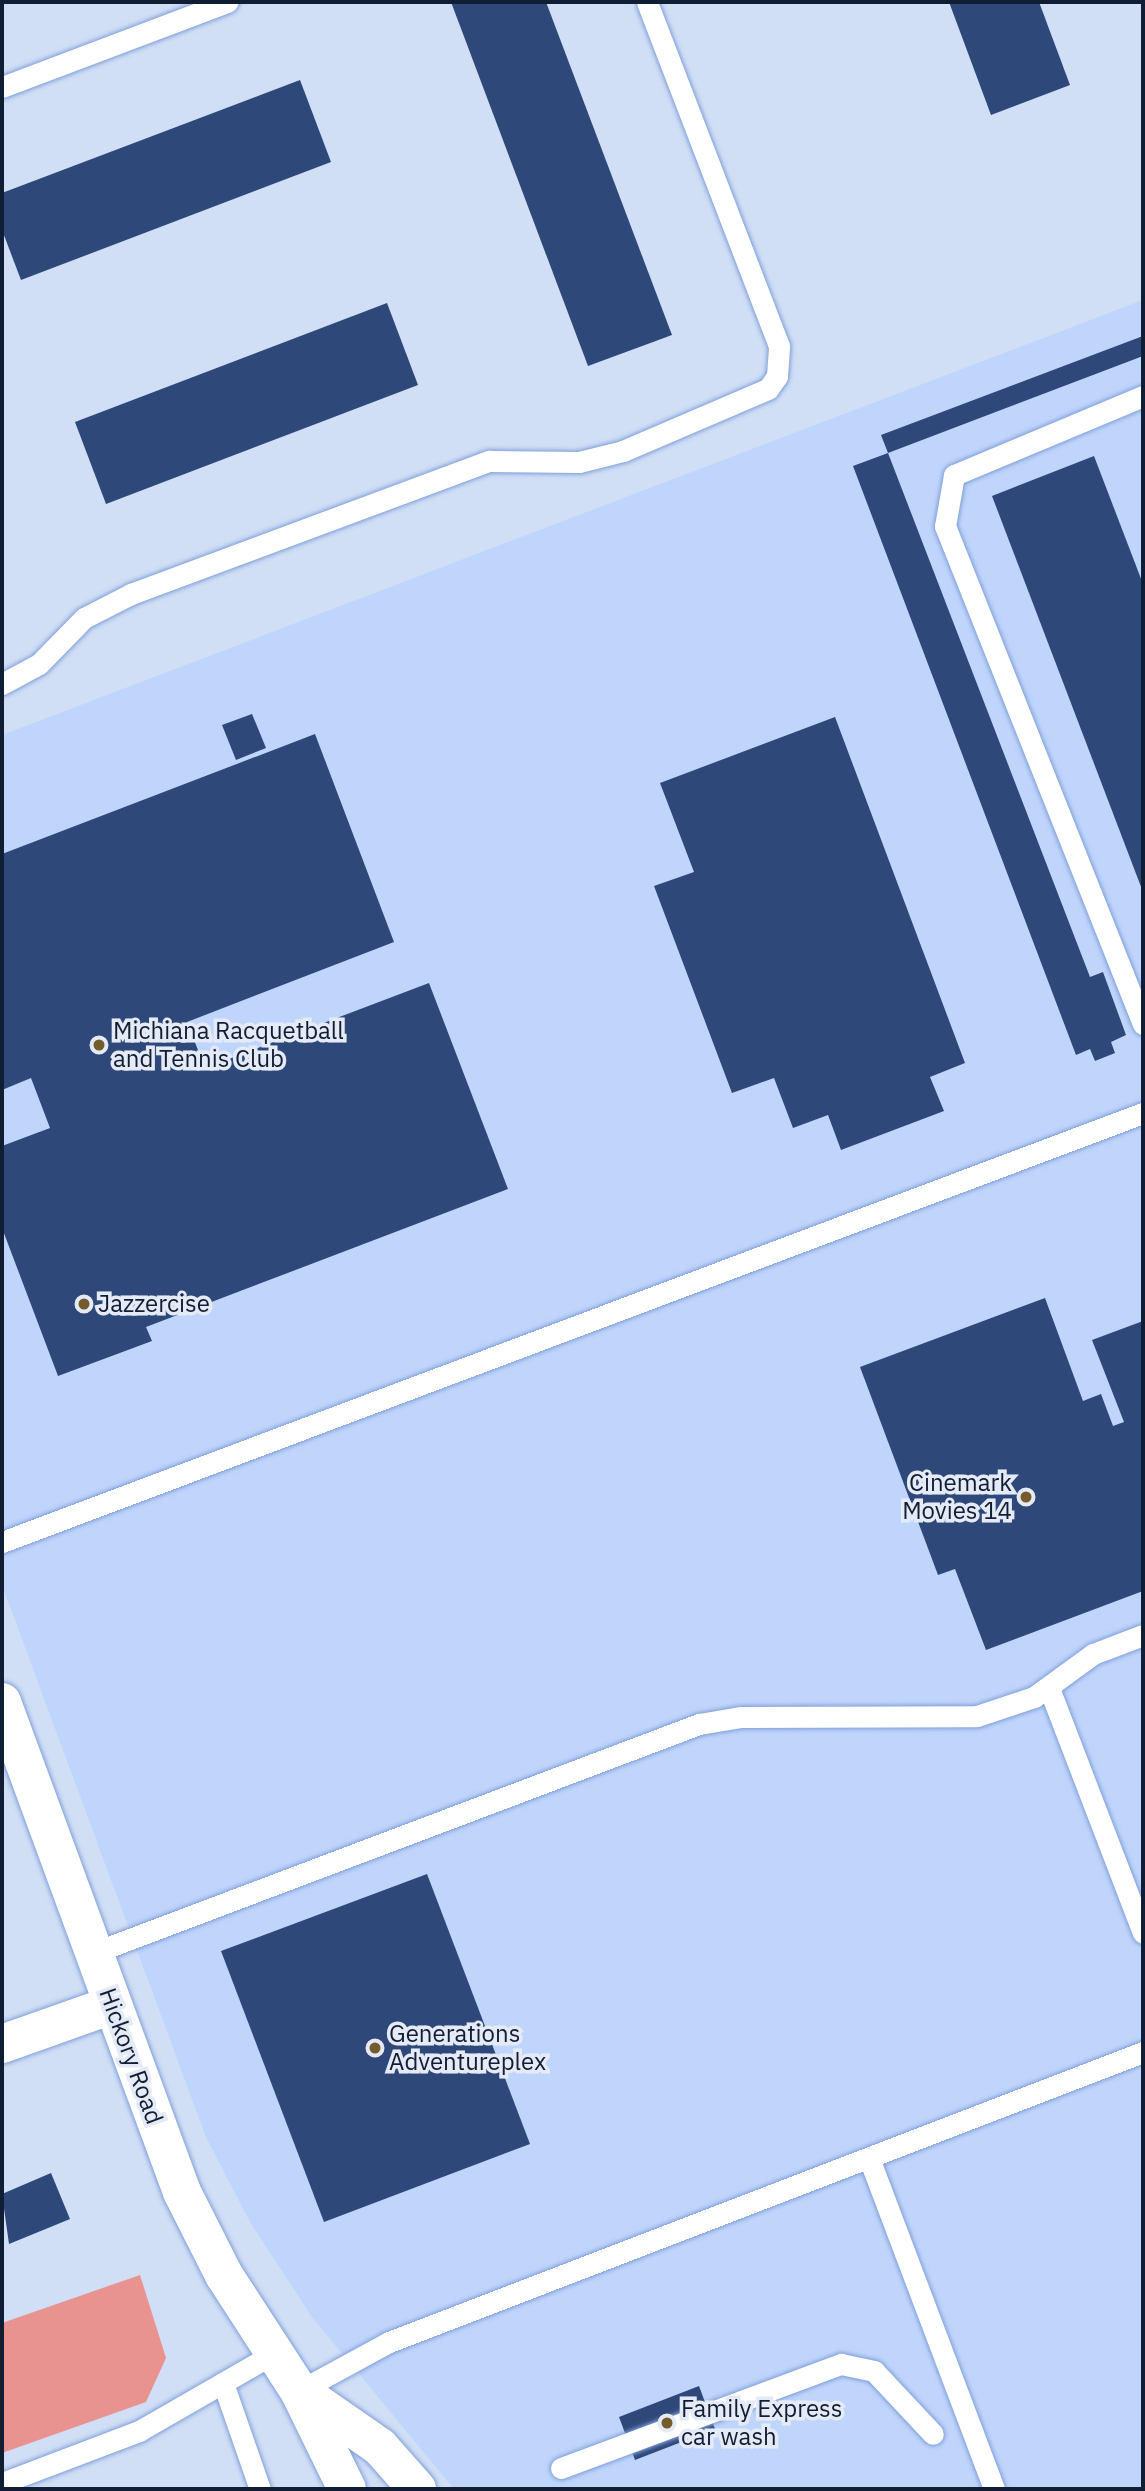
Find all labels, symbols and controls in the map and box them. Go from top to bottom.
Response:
place label: Michiana Racquetball and Tennis Club [113,1017,344,1073]
marker: Michiana Racquetball and Tennis Club [91,1037,107,1053]
place label: Jazzercise [98,1290,210,1318]
marker: Jazzercise [76,1296,92,1312]
place label: Cinemark Movies 14 [902,1469,1012,1525]
marker: Cinemark Movies 14 [1018,1489,1034,1505]
street label: Hickory Road [93,1984,169,2128]
place label: Generations Adventureplex [389,2020,546,2076]
marker: Generations Adventureplex [367,2040,383,2056]
place label: Family Express car wash [681,2395,842,2451]
marker: Family Express car wash [659,2415,675,2431]

